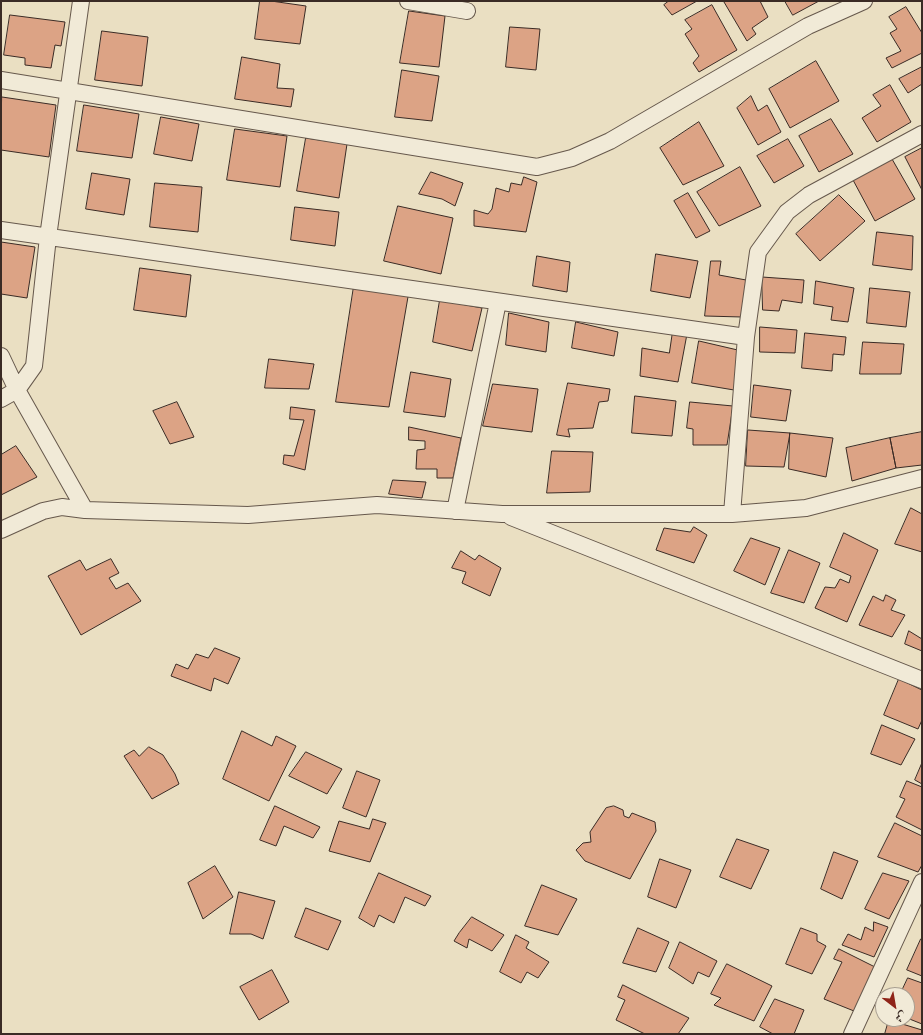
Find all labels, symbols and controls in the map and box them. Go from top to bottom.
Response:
north arrow [875,987,915,1027]
text: ش [892,1008,909,1026]

